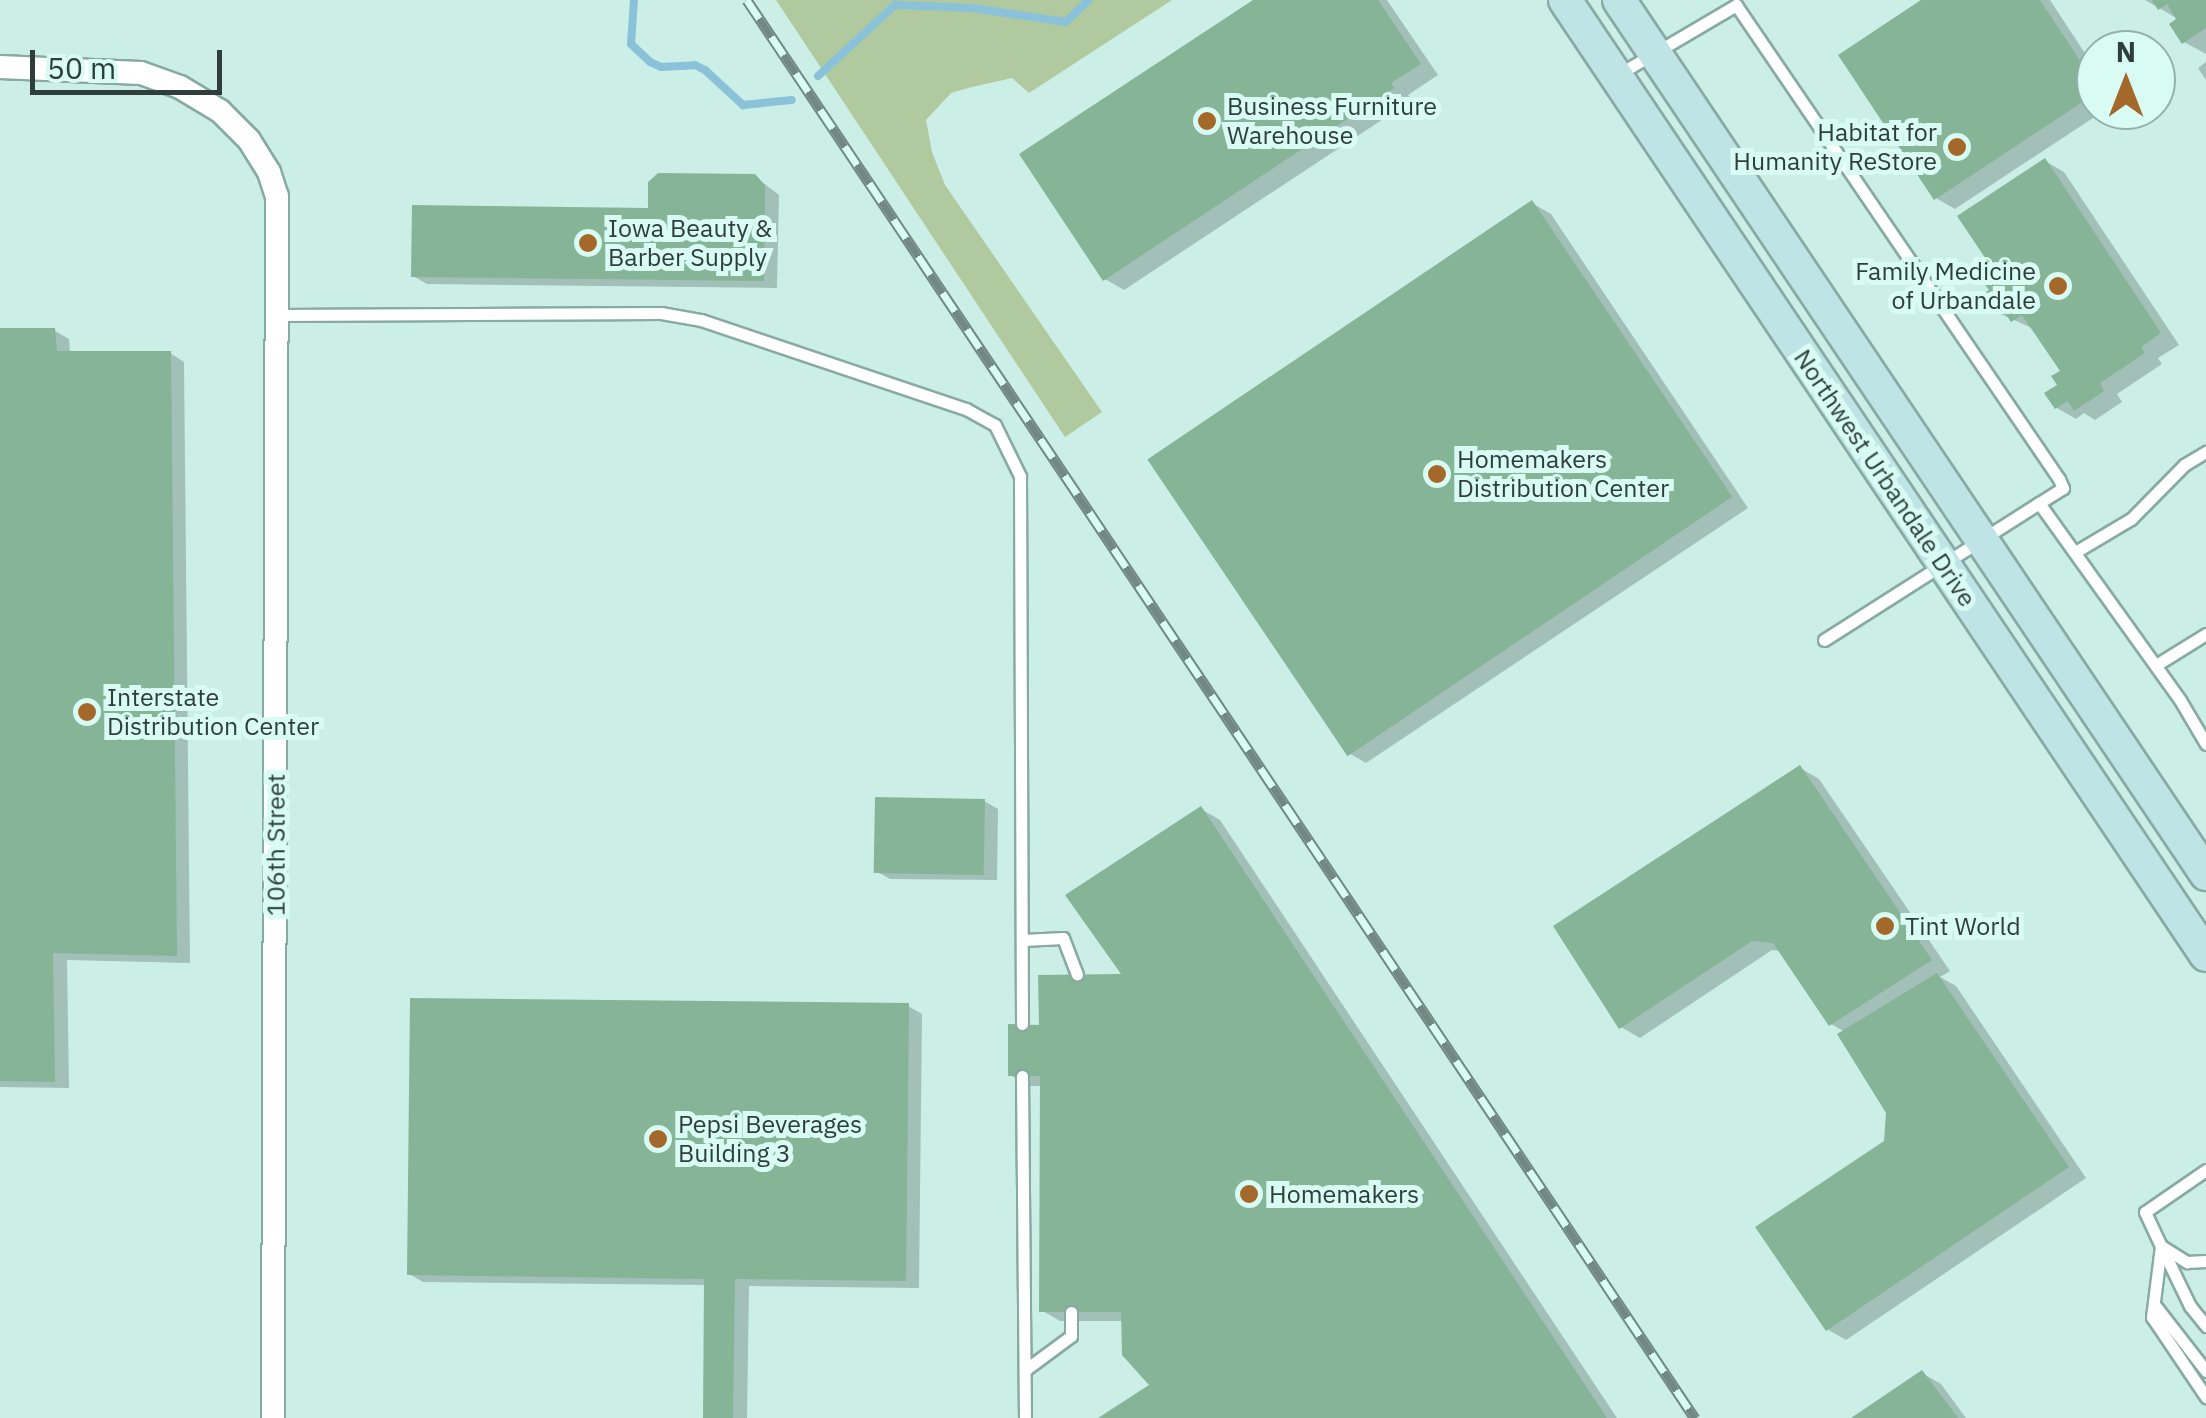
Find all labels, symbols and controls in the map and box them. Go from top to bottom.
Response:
scale bar [35,30,228,92]
north arrow [2076,30,2176,130]
text: N [2116,33,2136,70]
text: 50 m [47,48,116,87]
place label: Business Furniture Warehouse [1227,92,1437,151]
marker: Business Furniture Warehouse [1196,110,1218,132]
place label: Habitat for Humanity ReStore [1733,118,1937,177]
marker: Habitat for Humanity ReStore [1946,136,1968,158]
place label: Iowa Beauty & Barber Supply [608,214,772,273]
marker: Iowa Beauty & Barber Supply [577,232,599,254]
place label: Family Medicine of Urbandale [1855,257,2036,316]
marker: Family Medicine of Urbandale [2045,273,2071,299]
street label: Northwest Urbandale Drive [1788,344,1982,612]
place label: Homemakers Distribution Center [1457,445,1669,504]
marker: Homemakers Distribution Center [1426,463,1448,485]
place label: Interstate Distribution Center [107,683,319,742]
marker: Interstate Distribution Center [76,701,98,723]
street label: 106th Street [261,774,291,916]
place label: Tint World [1905,911,2021,941]
marker: Tint World [1874,915,1896,937]
place label: Pepsi Beverages Building 3 [678,1110,862,1169]
marker: Pepsi Beverages Building 3 [647,1128,669,1150]
place label: Homemakers [1269,1179,1419,1209]
marker: Homemakers [1238,1183,1260,1205]

